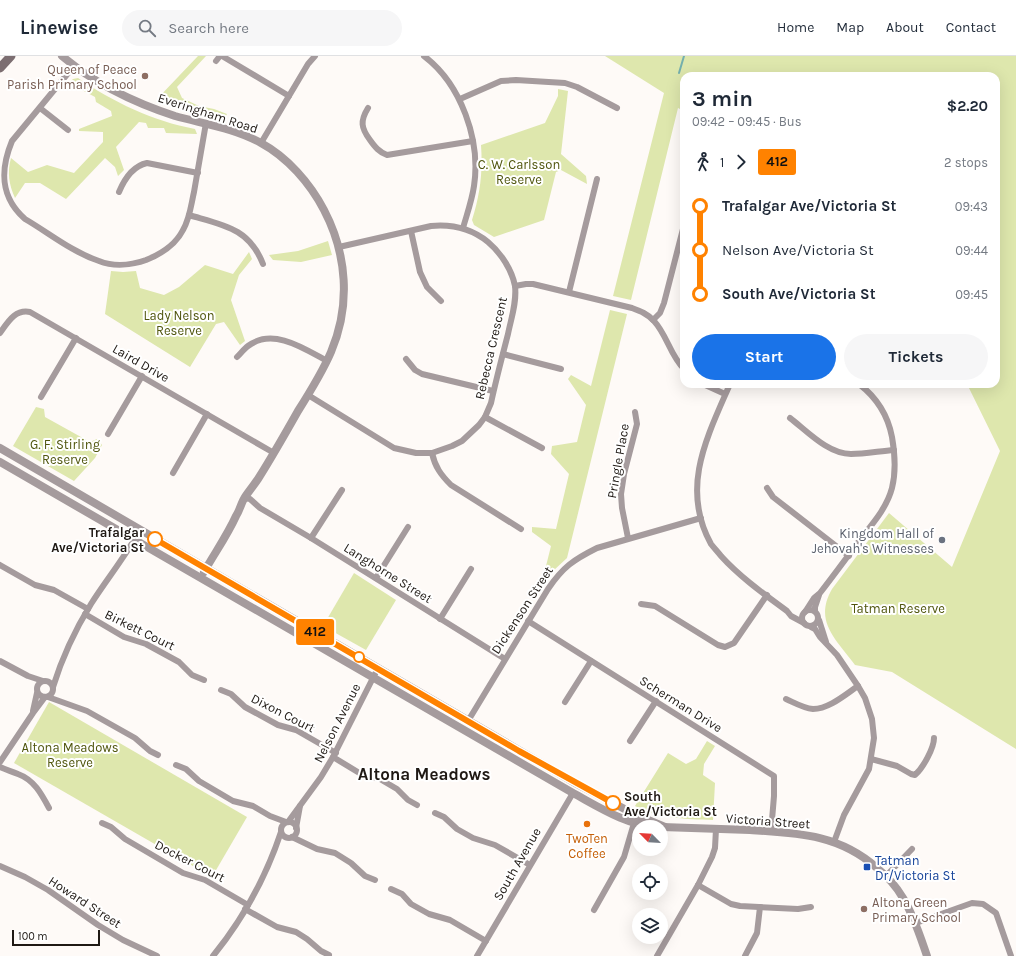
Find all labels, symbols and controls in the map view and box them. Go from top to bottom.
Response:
search box [122,10,402,46]
text: Linewise [20,17,98,39]
icon: search [136,17,158,39]
text: Search here [168,19,249,37]
text: Home [777,19,814,36]
text: Map [836,19,864,36]
text: About [886,19,924,36]
text: Contact [946,19,996,36]
place label: Queen of Peace Parish Primary School [7,62,137,92]
marker: Queen of Peace Parish Primary School [140,71,150,81]
text: 3 min [692,86,753,112]
street label: Everingham Road [156,90,260,136]
text: $2.20 [947,97,988,115]
text: 09:42 – 09:45 · Bus [692,114,802,129]
icon: walk [692,151,714,173]
icon: forward [730,151,752,173]
text: 412 [766,153,788,170]
text: 1 [720,155,724,170]
text: 2 stops [944,155,988,170]
park label: C. W. Carlsson Reserve [478,157,560,187]
text: Trafalgar Ave/Victoria St [722,197,896,215]
text: 09:43 [955,199,988,214]
text: Nelson Ave/Victoria St [722,241,874,259]
text: 09:44 [955,243,988,258]
text: South Ave/Victoria St [722,285,876,303]
text: 09:45 [955,287,988,302]
street label: Rebecca Crescent [472,295,510,401]
park label: Lady Nelson Reserve [143,308,215,338]
button: Start [692,334,836,380]
button: Tickets [844,334,988,380]
street label: Laird Drive [110,341,172,385]
street label: Pringle Place [604,422,632,500]
park label: G. F. Stirling Reserve [30,437,101,467]
place label: Trafalgar Ave/Victoria St [51,525,145,555]
place label: Kingdom Hall of Jehovah's Witnesses [812,526,935,556]
marker: Trafalgar Ave/Victoria St [147,531,163,547]
marker: Kingdom Hall of Jehovah's Witnesses [937,535,947,545]
street label: Langhorne Street [341,540,435,606]
street label: Dickenson Street [488,563,556,657]
park label: Tatman Reserve [851,601,945,616]
street label: Birkett Court [103,607,178,653]
line badge: 412 [292,619,338,645]
text: 412 [304,623,326,640]
unlabelled marker [353,651,365,663]
street label: Scherman Drive [637,673,725,736]
street label: Nelson Avenue [311,681,364,765]
street label: Dixon Court [249,690,318,736]
park label: Altona Meadows Reserve [21,740,119,770]
district label: Altona Meadows [358,764,490,784]
place label: South Ave/Victoria St [624,789,717,819]
marker: South Ave/Victoria St [605,795,621,811]
street label: Victoria Street [725,811,811,831]
marker: TwoTen Coffee [582,819,592,829]
north arrow [632,820,668,856]
map controls [632,820,668,944]
street label: South Avenue [490,825,544,903]
place label: TwoTen Coffee [566,831,608,861]
street label: Docker Court [152,837,228,885]
place label: Tatman Dr/Victoria St [875,853,955,883]
marker: Tatman Dr/Victoria St [862,862,872,872]
button: locate [632,864,668,900]
street label: Howard Street [46,873,124,931]
place label: Altona Green Primary School [872,895,961,925]
marker: Altona Green Primary School [859,904,869,914]
button: layers [632,908,668,944]
scale bar [12,928,100,947]
text: 100 m [18,930,48,943]

